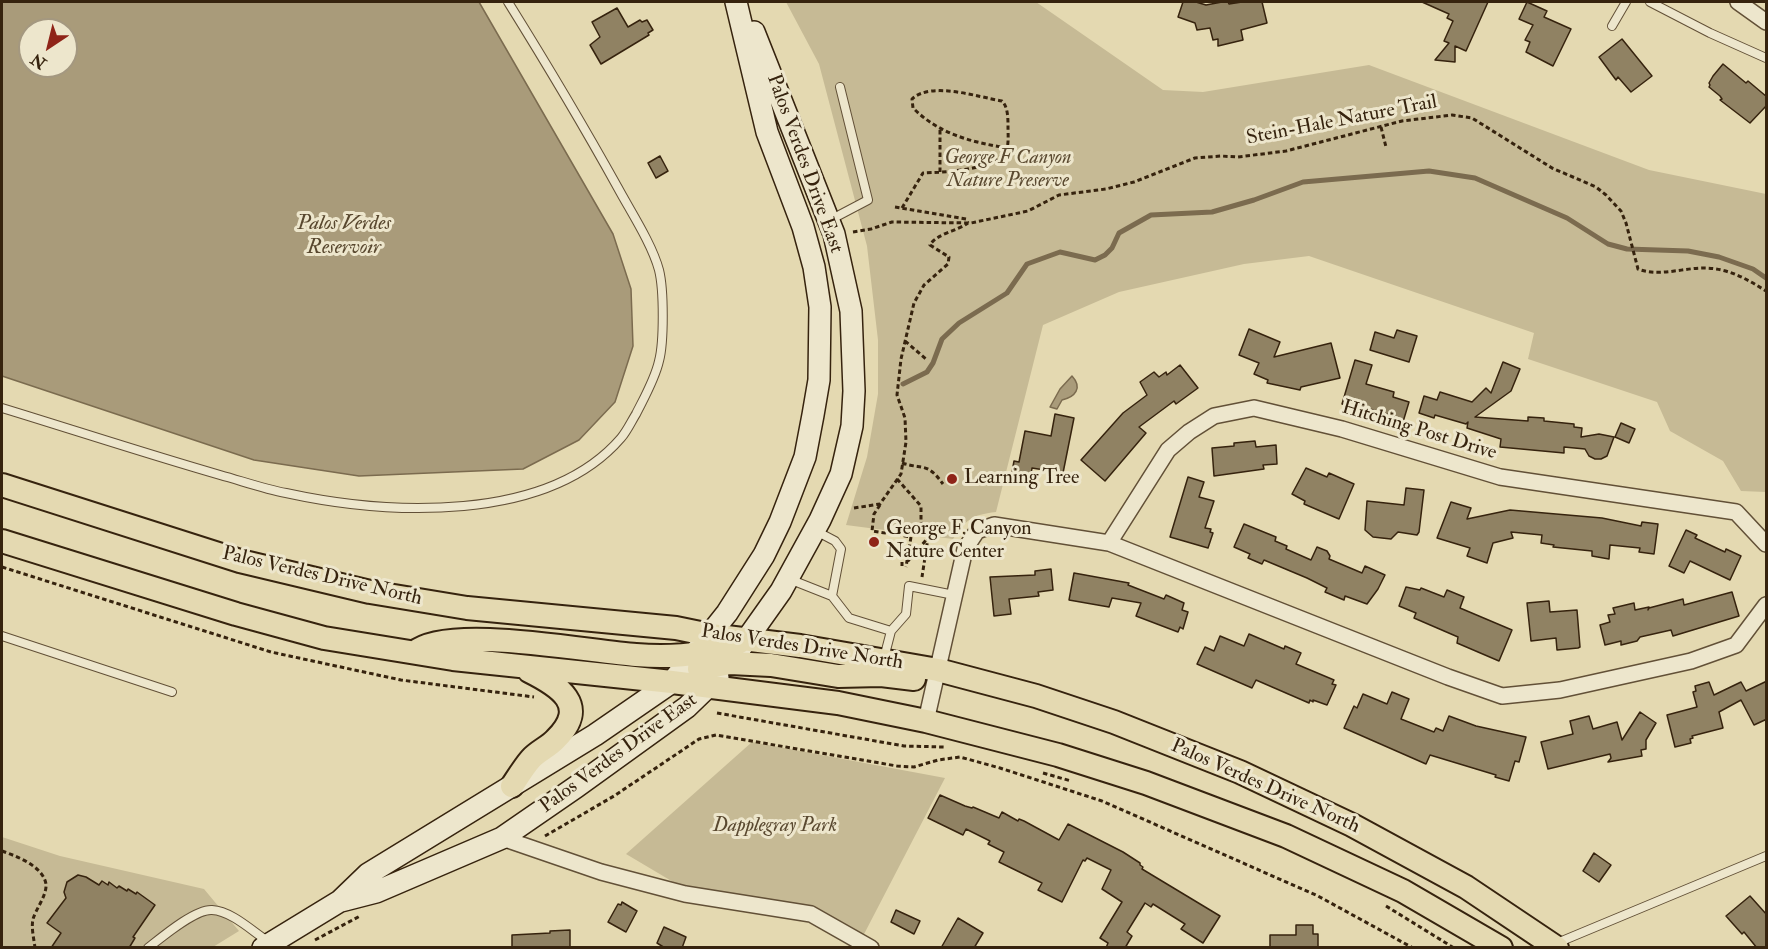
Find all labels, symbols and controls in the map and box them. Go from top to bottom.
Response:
north arrow [18,18,78,78]
text: N [27,49,50,73]
street label: Palos Verdes Drive East [760,71,848,257]
street label: Stein-Hale Nature Trail [1245,91,1439,151]
park label: George F Canyon Nature Preserve [944,147,1072,194]
water label: Palos Verdes Reservoir [297,211,391,261]
street label: Hitching Post Drive [1339,396,1499,466]
place label: Learning Tree [964,467,1079,491]
marker: Learning Tree [945,472,959,486]
place label: George F. Canyon Nature Center [886,518,1032,565]
marker: George F. Canyon Nature Center [867,535,881,549]
street label: Palos Verdes Drive North [220,542,424,612]
street label: Palos Verdes Drive North [699,620,905,676]
street label: Palos Verdes Drive East [536,689,702,819]
street label: Palos Verdes Drive North [1167,735,1363,839]
park label: Dapplegray Park [713,815,837,839]

